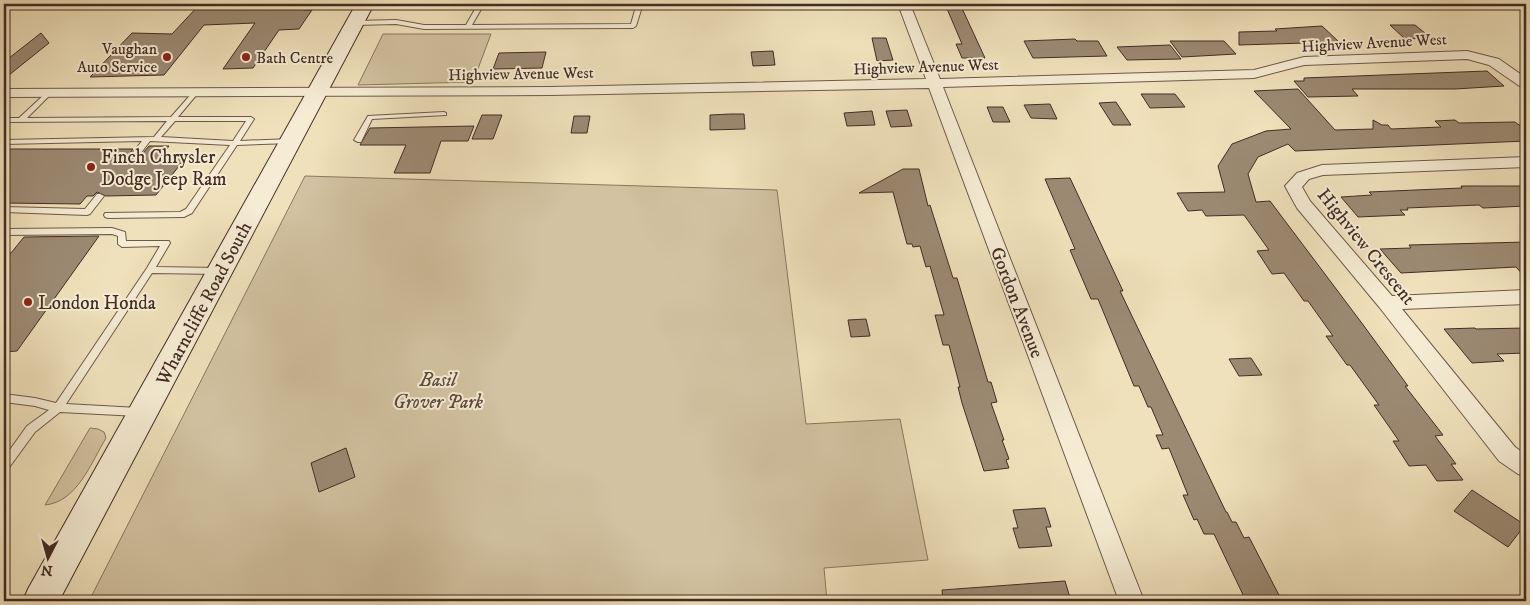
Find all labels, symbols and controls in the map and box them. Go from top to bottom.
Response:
street label: Highview Avenue West [1301,29,1447,57]
place label: Vaughan Auto Service [77,39,158,77]
place label: Bath Centre [256,48,333,68]
marker: Vaughan Auto Service [161,51,173,63]
marker: Bath Centre [240,51,252,63]
street label: Highview Avenue West [853,54,999,80]
street label: Highview Avenue West [448,63,594,85]
place label: Finch Chrysler Dodge Jeep Ram [101,146,227,191]
marker: Finch Chrysler Dodge Jeep Ram [85,161,97,173]
street label: Highview Crescent [1312,184,1420,310]
street label: Wharncliffe Road South [151,218,257,390]
street label: Gordon Avenue [985,244,1048,361]
place label: London Honda [38,292,156,315]
marker: London Honda [22,296,34,308]
park label: Basil Grover Park [393,369,483,414]
north arrow [22,532,72,582]
text: N [40,560,53,579]

